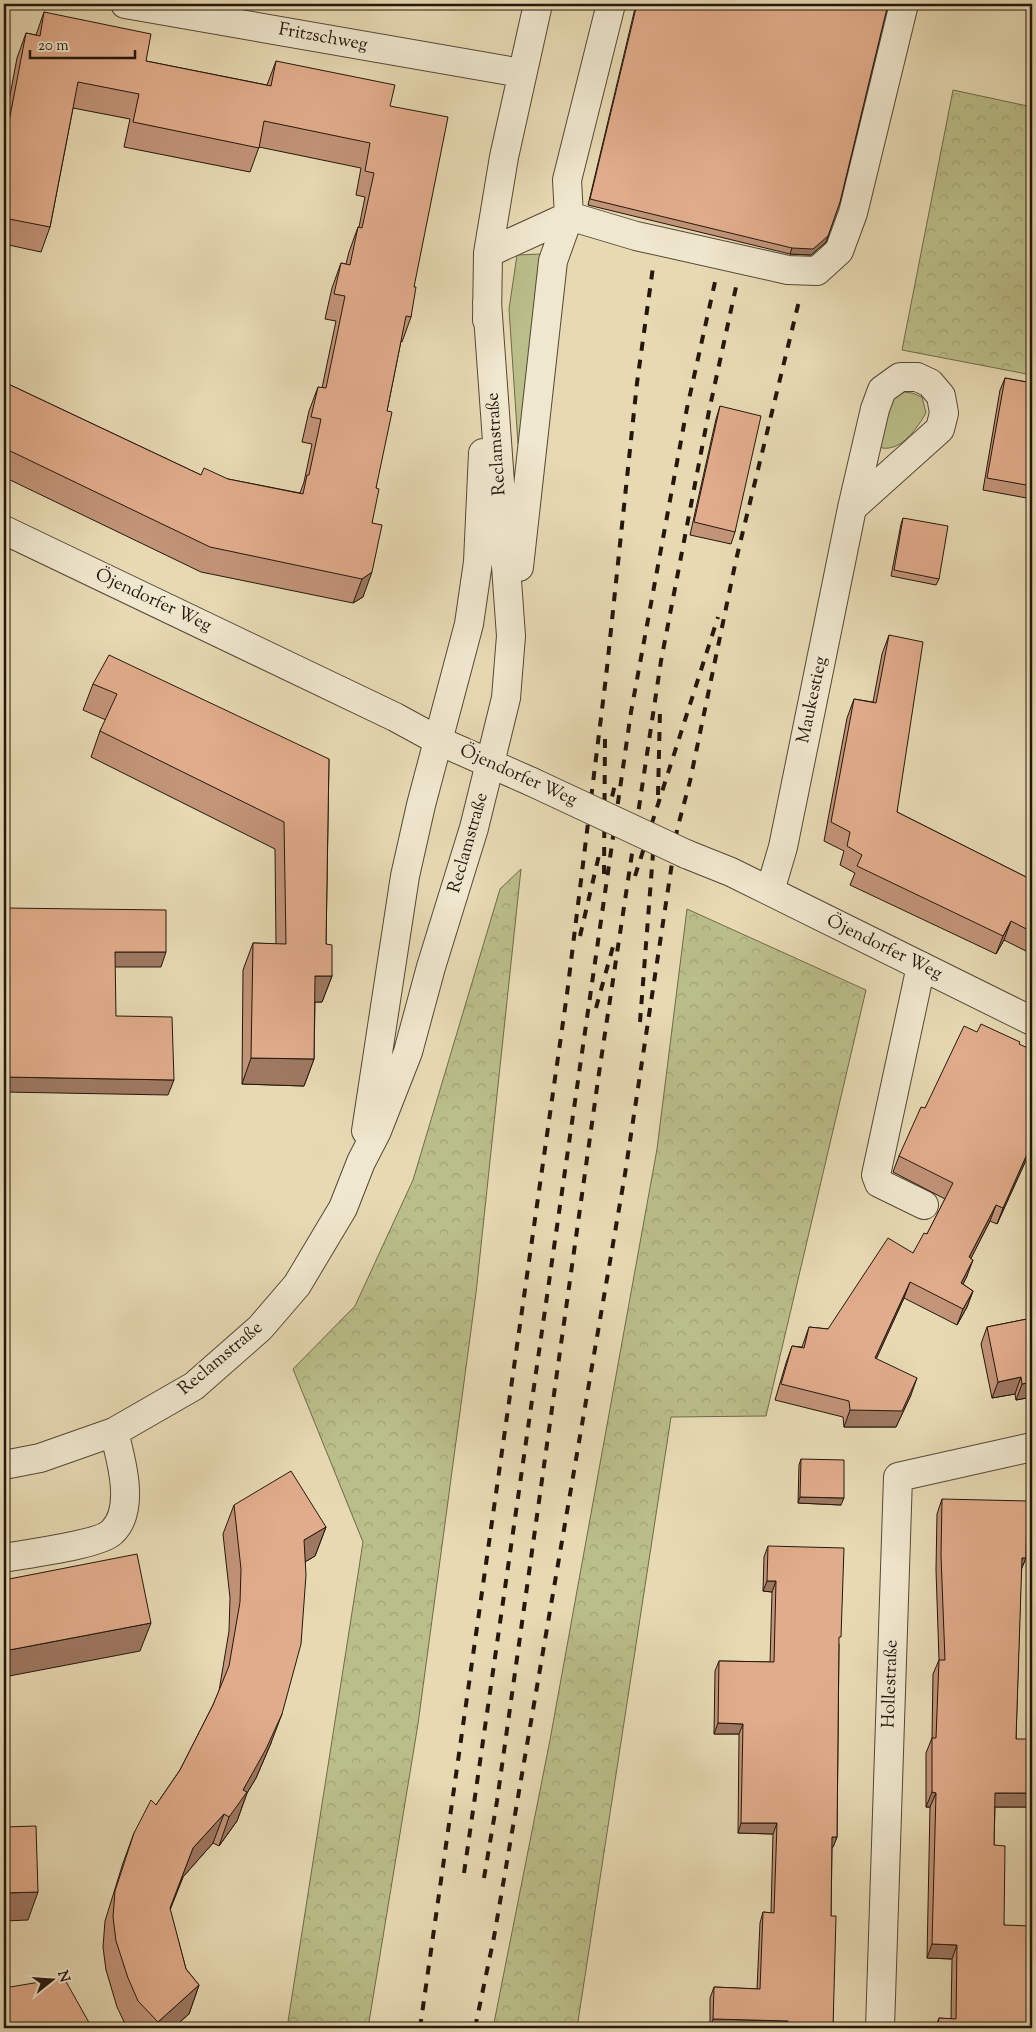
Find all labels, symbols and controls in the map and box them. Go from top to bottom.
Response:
street label: Fritzschweg [276,17,370,59]
scale bar [30,28,135,60]
text: 20 m [38,36,69,57]
street label: Reclamstraße [480,392,514,496]
street label: Öjendorfer Weg [90,563,216,640]
street label: Maukestieg [791,654,835,746]
street label: Öjendorfer Weg [455,738,581,814]
street label: Reclamstraße [442,790,496,896]
street label: Öjendorfer Weg [822,909,947,987]
street label: Reclamstraße [173,1316,269,1402]
street label: Hollestraße [876,1639,906,1729]
north arrow [28,1954,78,2004]
text: N [51,1969,74,1985]

